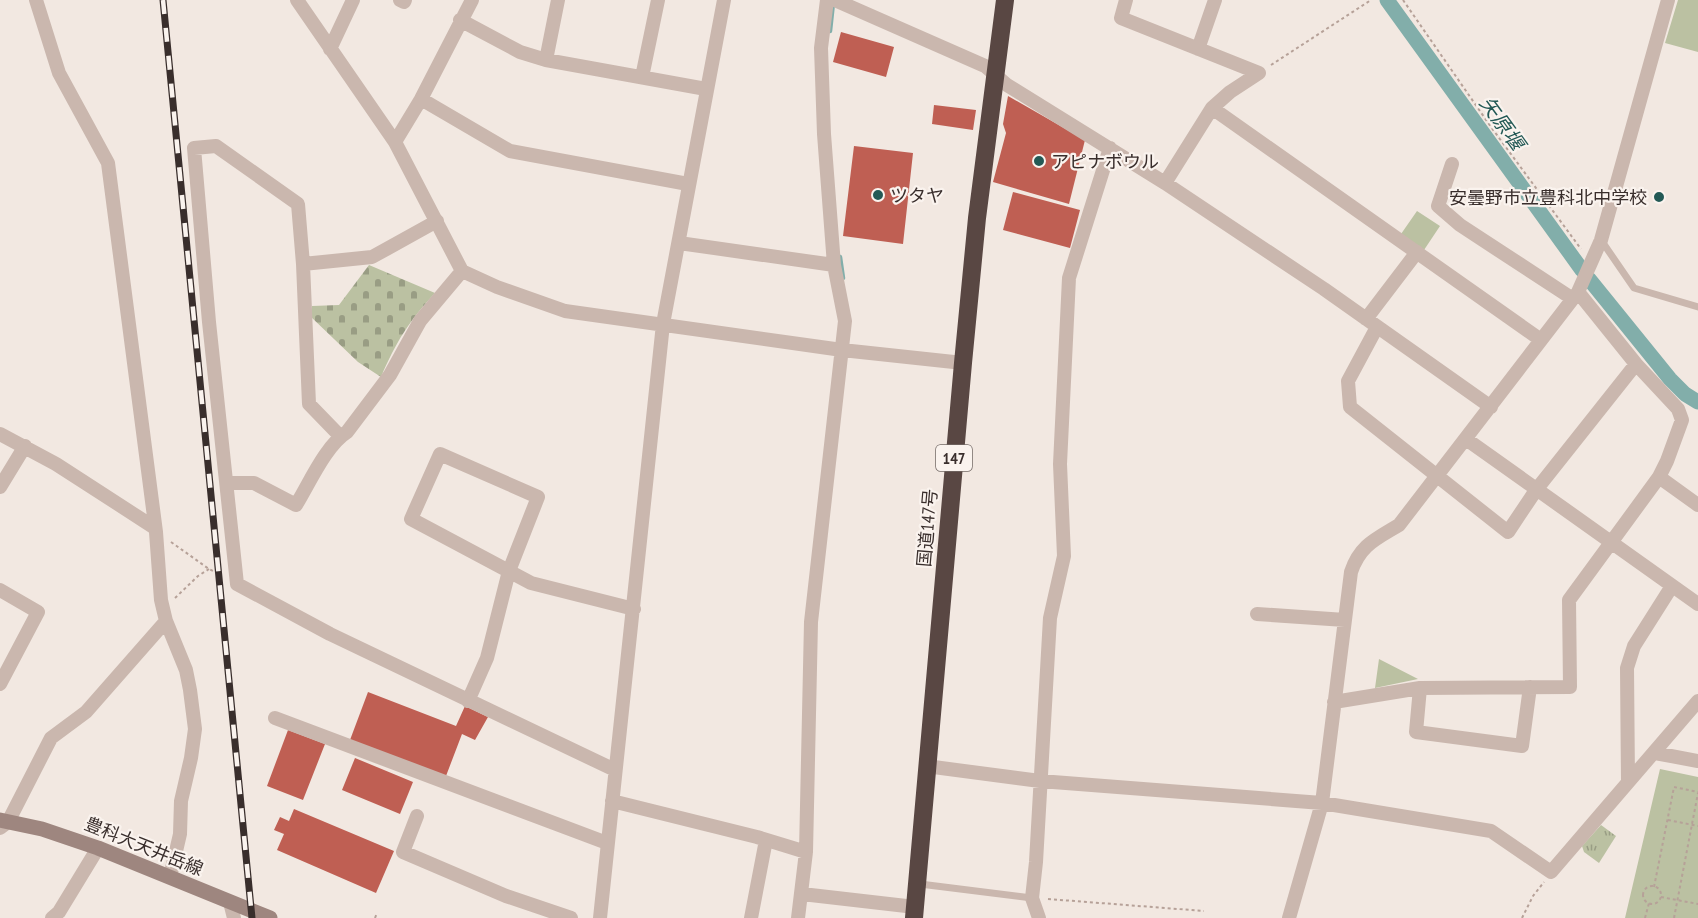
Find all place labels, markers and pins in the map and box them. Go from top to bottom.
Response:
place label: アピナボウル [1051,150,1159,173]
marker: アピナボウル [1032,154,1046,168]
place label: ツタヤ [890,184,944,207]
place label: 安曇野市立豊科北中学校 [1449,186,1647,209]
marker: ツタヤ [871,188,885,202]
marker: 安曇野市立豊科北中学校 [1652,190,1666,204]

